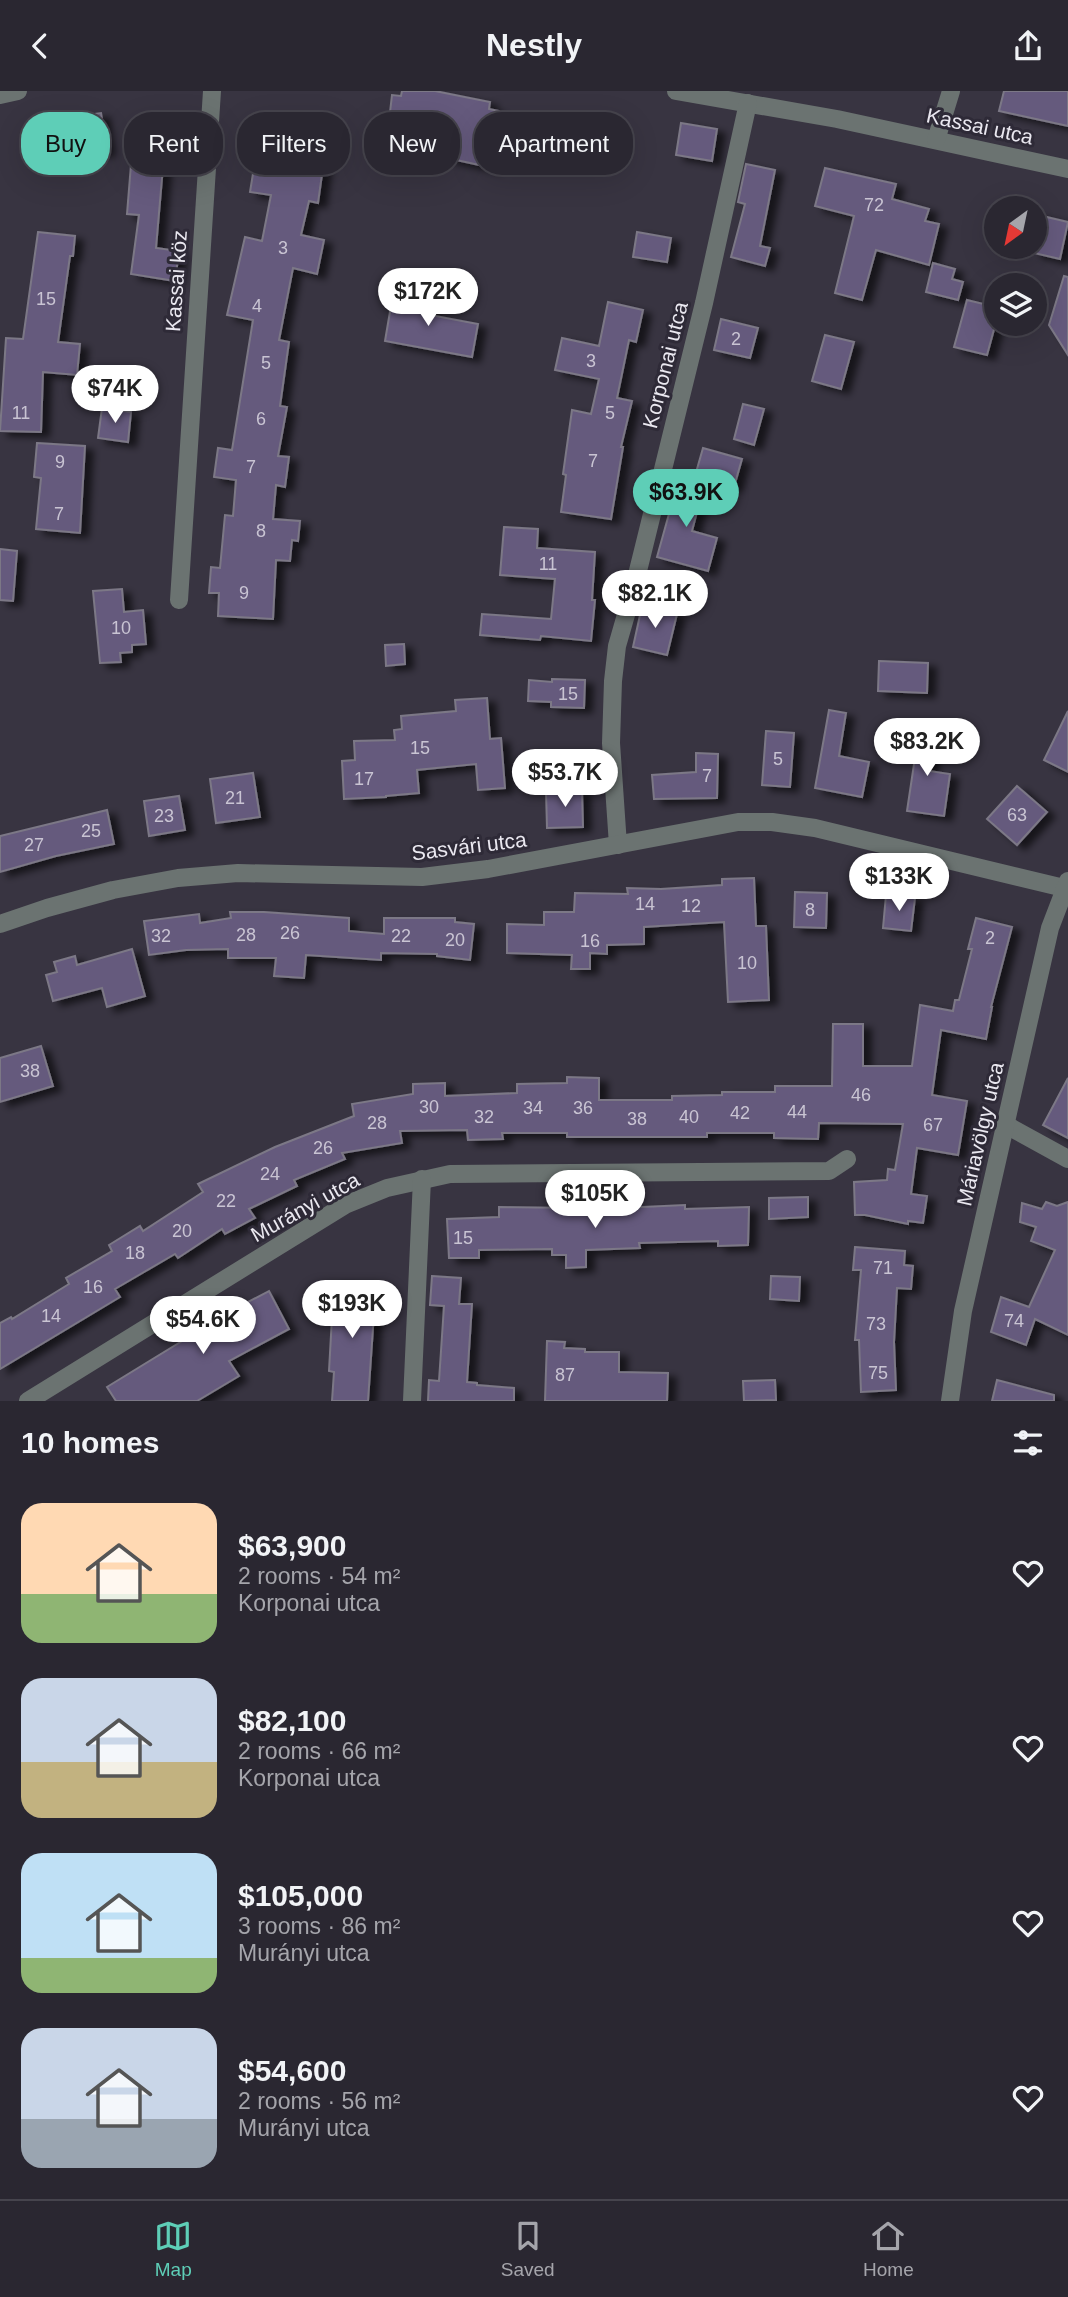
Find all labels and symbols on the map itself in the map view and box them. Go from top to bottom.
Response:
street label: Kassai utca [925,103,1036,149]
house number: 72 [864,195,884,215]
north arrow [984,196,1046,259]
street label: Kassai köz [161,230,191,332]
house number: 3 [278,238,288,258]
pin: $172K [379,268,477,328]
house number: 15 [36,289,56,309]
house number: 4 [252,296,262,316]
street label: Korponai utca [638,299,692,431]
house number: 2 [731,329,741,349]
house number: 3 [586,351,596,371]
house number: 5 [261,353,271,373]
pin: $74K [74,365,156,425]
house number: 11 [12,403,30,423]
house number: 5 [605,403,615,423]
house number: 6 [256,409,266,429]
house number: 7 [588,451,598,471]
house number: 9 [55,452,65,472]
house number: 7 [246,457,256,477]
pin: $63.9K [629,469,743,529]
house number: 7 [54,504,64,524]
house number: 8 [256,521,266,541]
house number: 11 [539,554,557,574]
pin: $82.1K [598,571,712,630]
house number: 9 [239,583,249,603]
house number: 10 [111,618,131,638]
house number: 15 [558,684,578,704]
pin: $83.2K [870,719,984,778]
house number: 15 [410,738,430,758]
pin: $53.7K [508,749,622,809]
house number: 5 [773,749,783,769]
house number: 7 [702,766,712,786]
house number: 17 [354,769,374,789]
house number: 21 [225,788,245,808]
house number: 63 [1007,805,1027,825]
house number: 23 [154,806,174,826]
house number: 25 [81,821,101,841]
street label: Sasvári utca [410,828,528,864]
house number: 27 [24,835,44,855]
pin: $133K [850,853,948,913]
house number: 14 [635,894,655,914]
house number: 12 [681,896,701,916]
house number: 8 [805,900,815,920]
house number: 26 [280,923,300,943]
house number: 28 [236,925,256,945]
house number: 32 [151,926,171,946]
house number: 22 [391,926,411,946]
house number: 2 [985,928,995,948]
house number: 20 [445,930,465,950]
house number: 16 [580,931,600,951]
house number: 10 [737,953,757,973]
street label: Máriavölgy utca [952,1059,1008,1208]
house number: 38 [20,1061,40,1081]
house number: 46 [851,1085,871,1105]
house number: 30 [419,1097,439,1117]
house number: 34 [523,1098,543,1118]
house number: 36 [573,1098,593,1118]
house number: 44 [787,1102,807,1122]
house number: 42 [730,1103,750,1123]
house number: 32 [474,1107,494,1127]
house number: 40 [679,1107,699,1127]
house number: 38 [627,1109,647,1129]
house number: 28 [367,1113,387,1133]
house number: 67 [923,1115,943,1135]
house number: 26 [313,1138,333,1158]
house number: 24 [260,1164,280,1184]
street label: Murányi utca [247,1168,363,1246]
pin: $105K [546,1171,644,1230]
house number: 22 [216,1191,236,1211]
house number: 20 [172,1221,192,1241]
house number: 15 [453,1228,473,1248]
house number: 18 [125,1243,145,1263]
house number: 71 [873,1258,893,1278]
house number: 16 [83,1277,103,1297]
pin: $193K [303,1281,401,1340]
pin: $54.6K [146,1297,260,1356]
house number: 14 [41,1306,61,1326]
house number: 74 [1004,1311,1024,1331]
house number: 73 [866,1314,886,1334]
house number: 75 [868,1363,888,1383]
house number: 87 [555,1365,575,1385]

